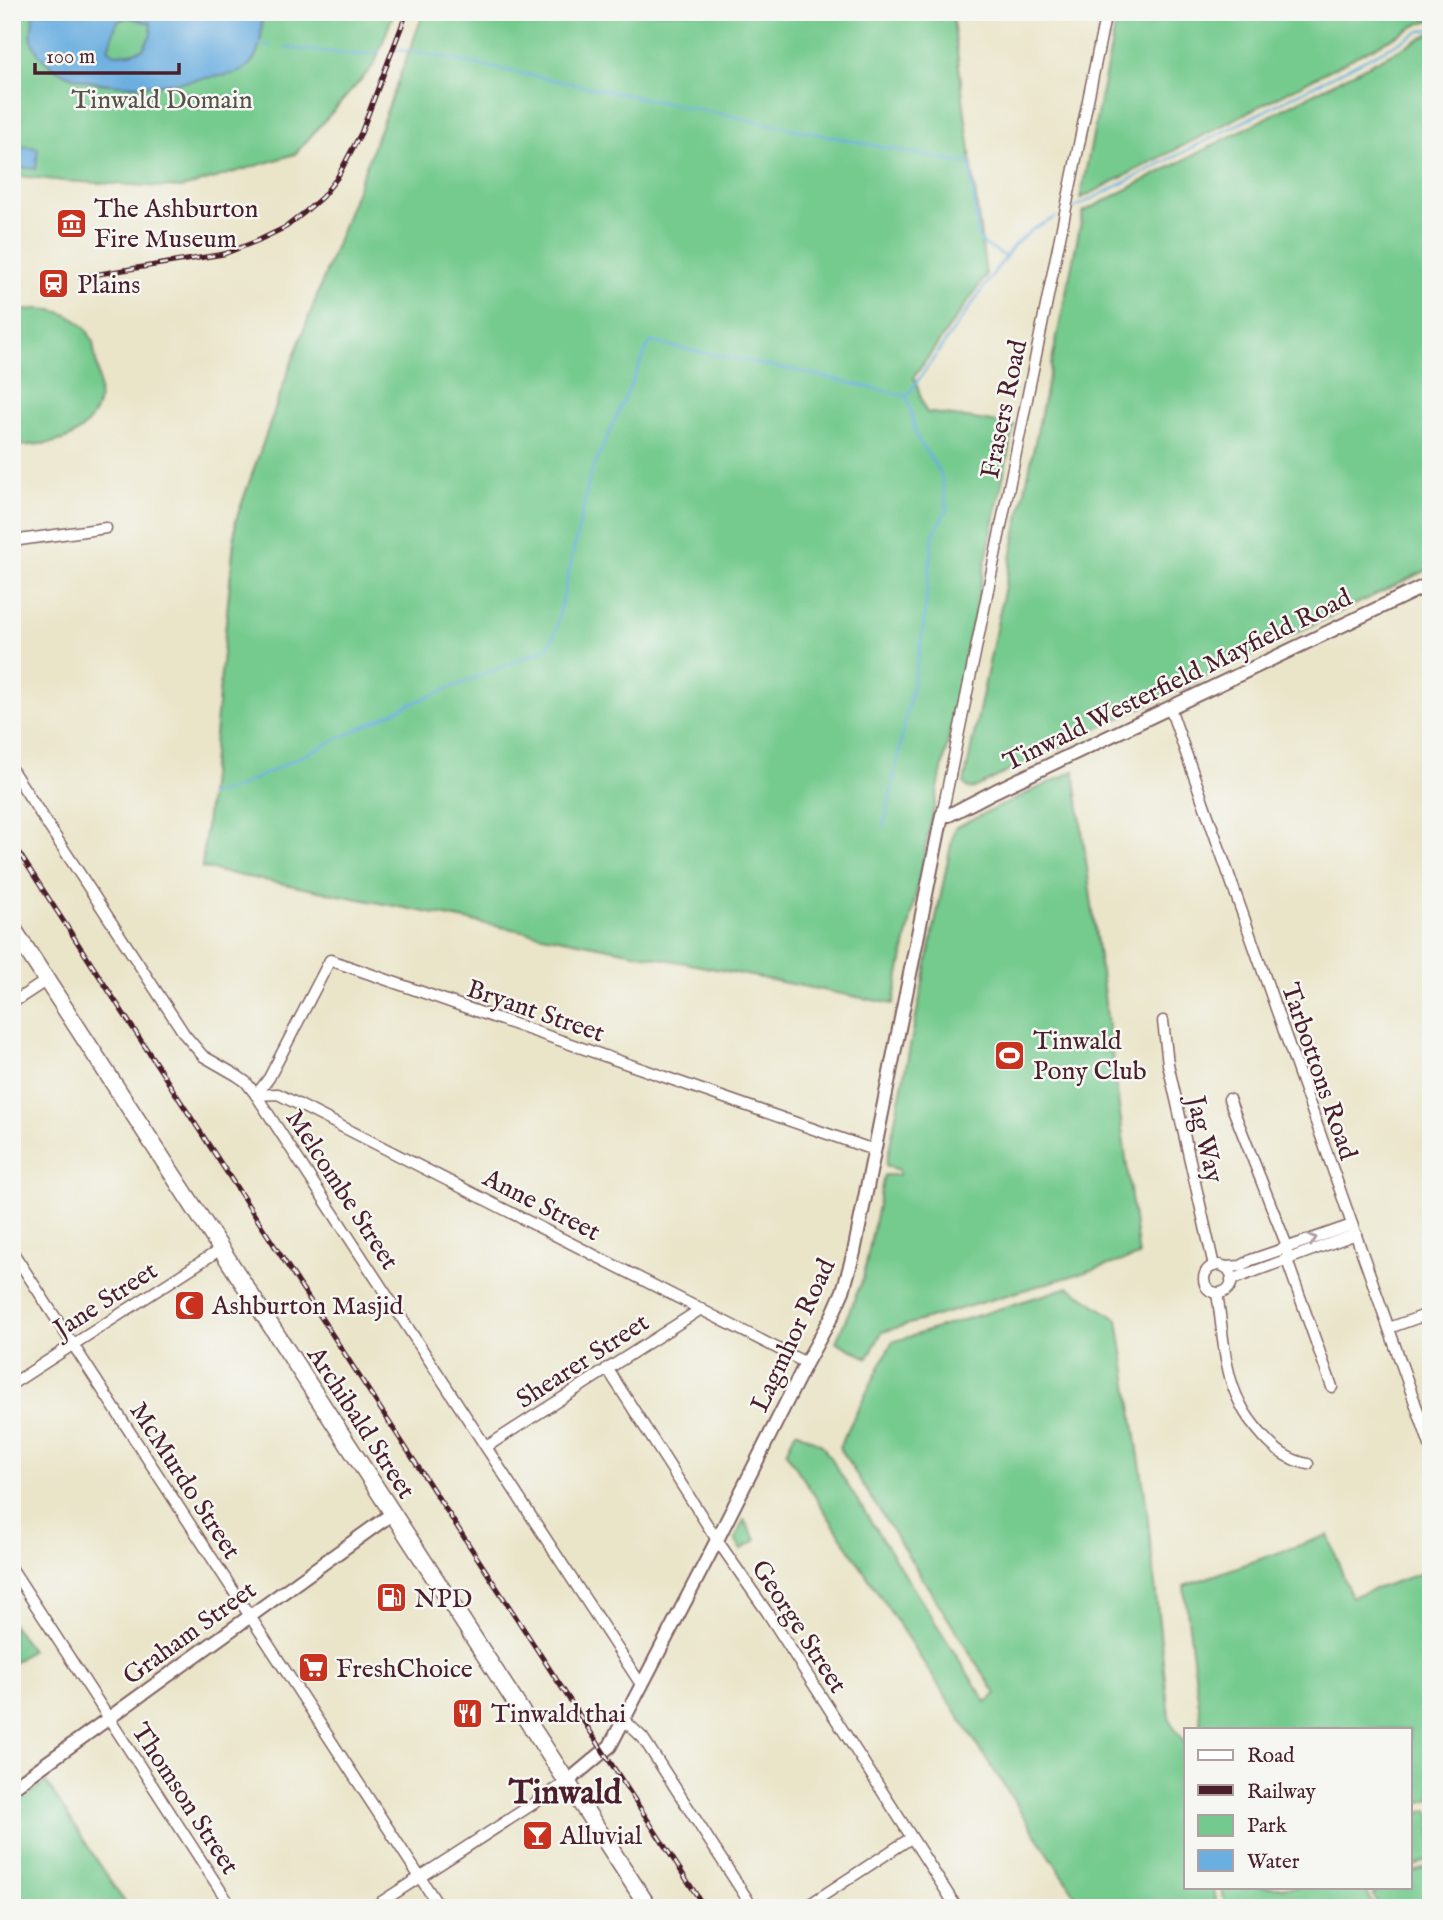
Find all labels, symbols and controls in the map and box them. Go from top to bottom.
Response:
scale bar [35,32,178,76]
text: 100 m [46,44,95,71]
park label: Tinwald Domain [71,84,253,117]
place label: The Ashburton Fire Museum [94,193,259,256]
museum icon: The Ashburton Fire Museum [54,206,88,240]
station icon: Plains [37,267,71,301]
place label: Plains [77,269,140,302]
street label: Frasers Road [974,337,1035,482]
street label: Tinwald Westerfield Mayfield Road [998,581,1357,779]
street label: Bryant Street [462,972,609,1050]
street label: Tarbottons Road [1273,979,1364,1164]
place label: Tinwald Pony Club [1033,1025,1147,1088]
sports icon: Tinwald Pony Club [993,1038,1027,1072]
street label: Jag Way [1178,1090,1231,1186]
street label: Melcombe Street [278,1103,406,1276]
street label: Anne Street [476,1161,606,1249]
one-way arrow [1305,1233,1317,1247]
street label: Jane Street [45,1254,164,1348]
street label: Lagmhor Road [743,1254,843,1418]
mosque icon: Ashburton Masjid [172,1288,206,1322]
place label: Ashburton Masjid [211,1290,403,1323]
street label: Shearer Street [510,1306,655,1416]
street label: Archibald Street [299,1339,422,1505]
street label: McMurdo Street [122,1396,248,1566]
street label: George Street [743,1554,854,1700]
street label: Graham Street [117,1574,263,1693]
fuel station icon: NPD [374,1581,408,1615]
place label: NPD [414,1583,472,1616]
supermarket icon: FreshChoice [296,1651,330,1685]
place label: FreshChoice [336,1653,473,1686]
restaurant icon: Tinwald thai [451,1696,485,1730]
place label: Tinwald thai [491,1698,626,1731]
street label: Thomson Street [123,1717,246,1881]
legend [1184,1728,1412,1888]
text: Road [1247,1743,1295,1770]
district label: Tinwald [508,1773,623,1815]
text: Railway [1247,1779,1317,1806]
text: Park [1247,1813,1288,1840]
bar icon: Alluvial [520,1818,554,1852]
place label: Alluvial [559,1820,643,1853]
text: Water [1247,1849,1300,1876]

